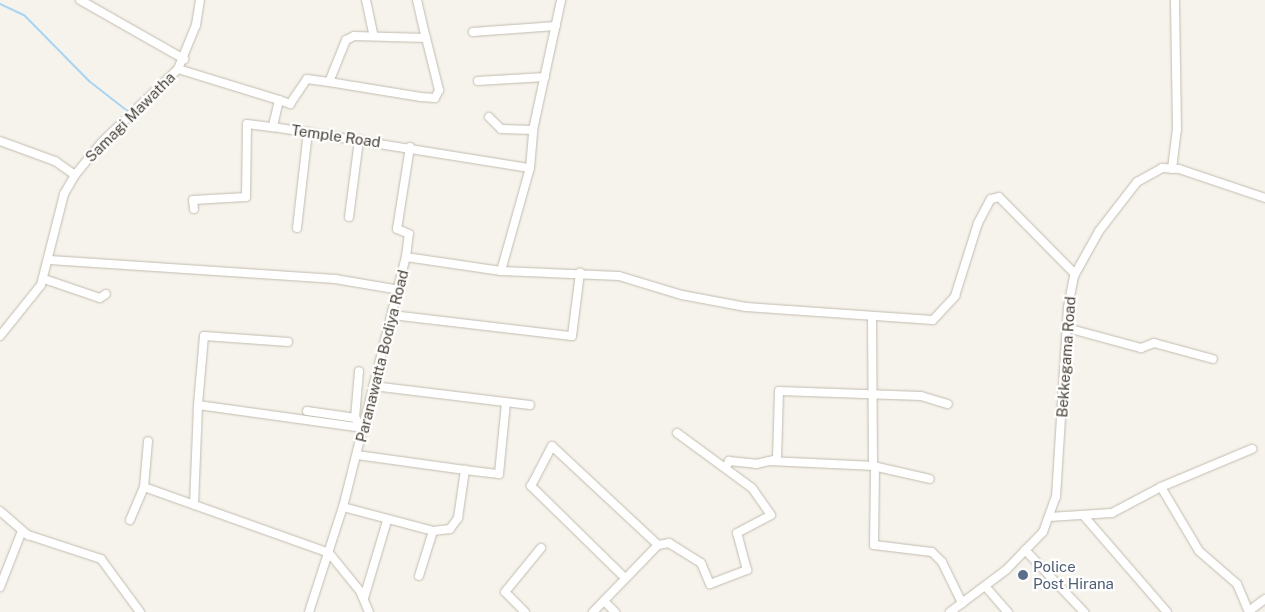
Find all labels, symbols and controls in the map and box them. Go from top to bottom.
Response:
street label: Samagi Mawatha [81,68,179,166]
street label: Temple Road [290,121,382,151]
street label: Paranawatta Bodiya Road [352,268,412,444]
street label: Bekkegama Road [1053,296,1079,418]
place label: Police Post Hirana [1033,557,1114,592]
marker: Police Post Hirana [1017,569,1029,581]

